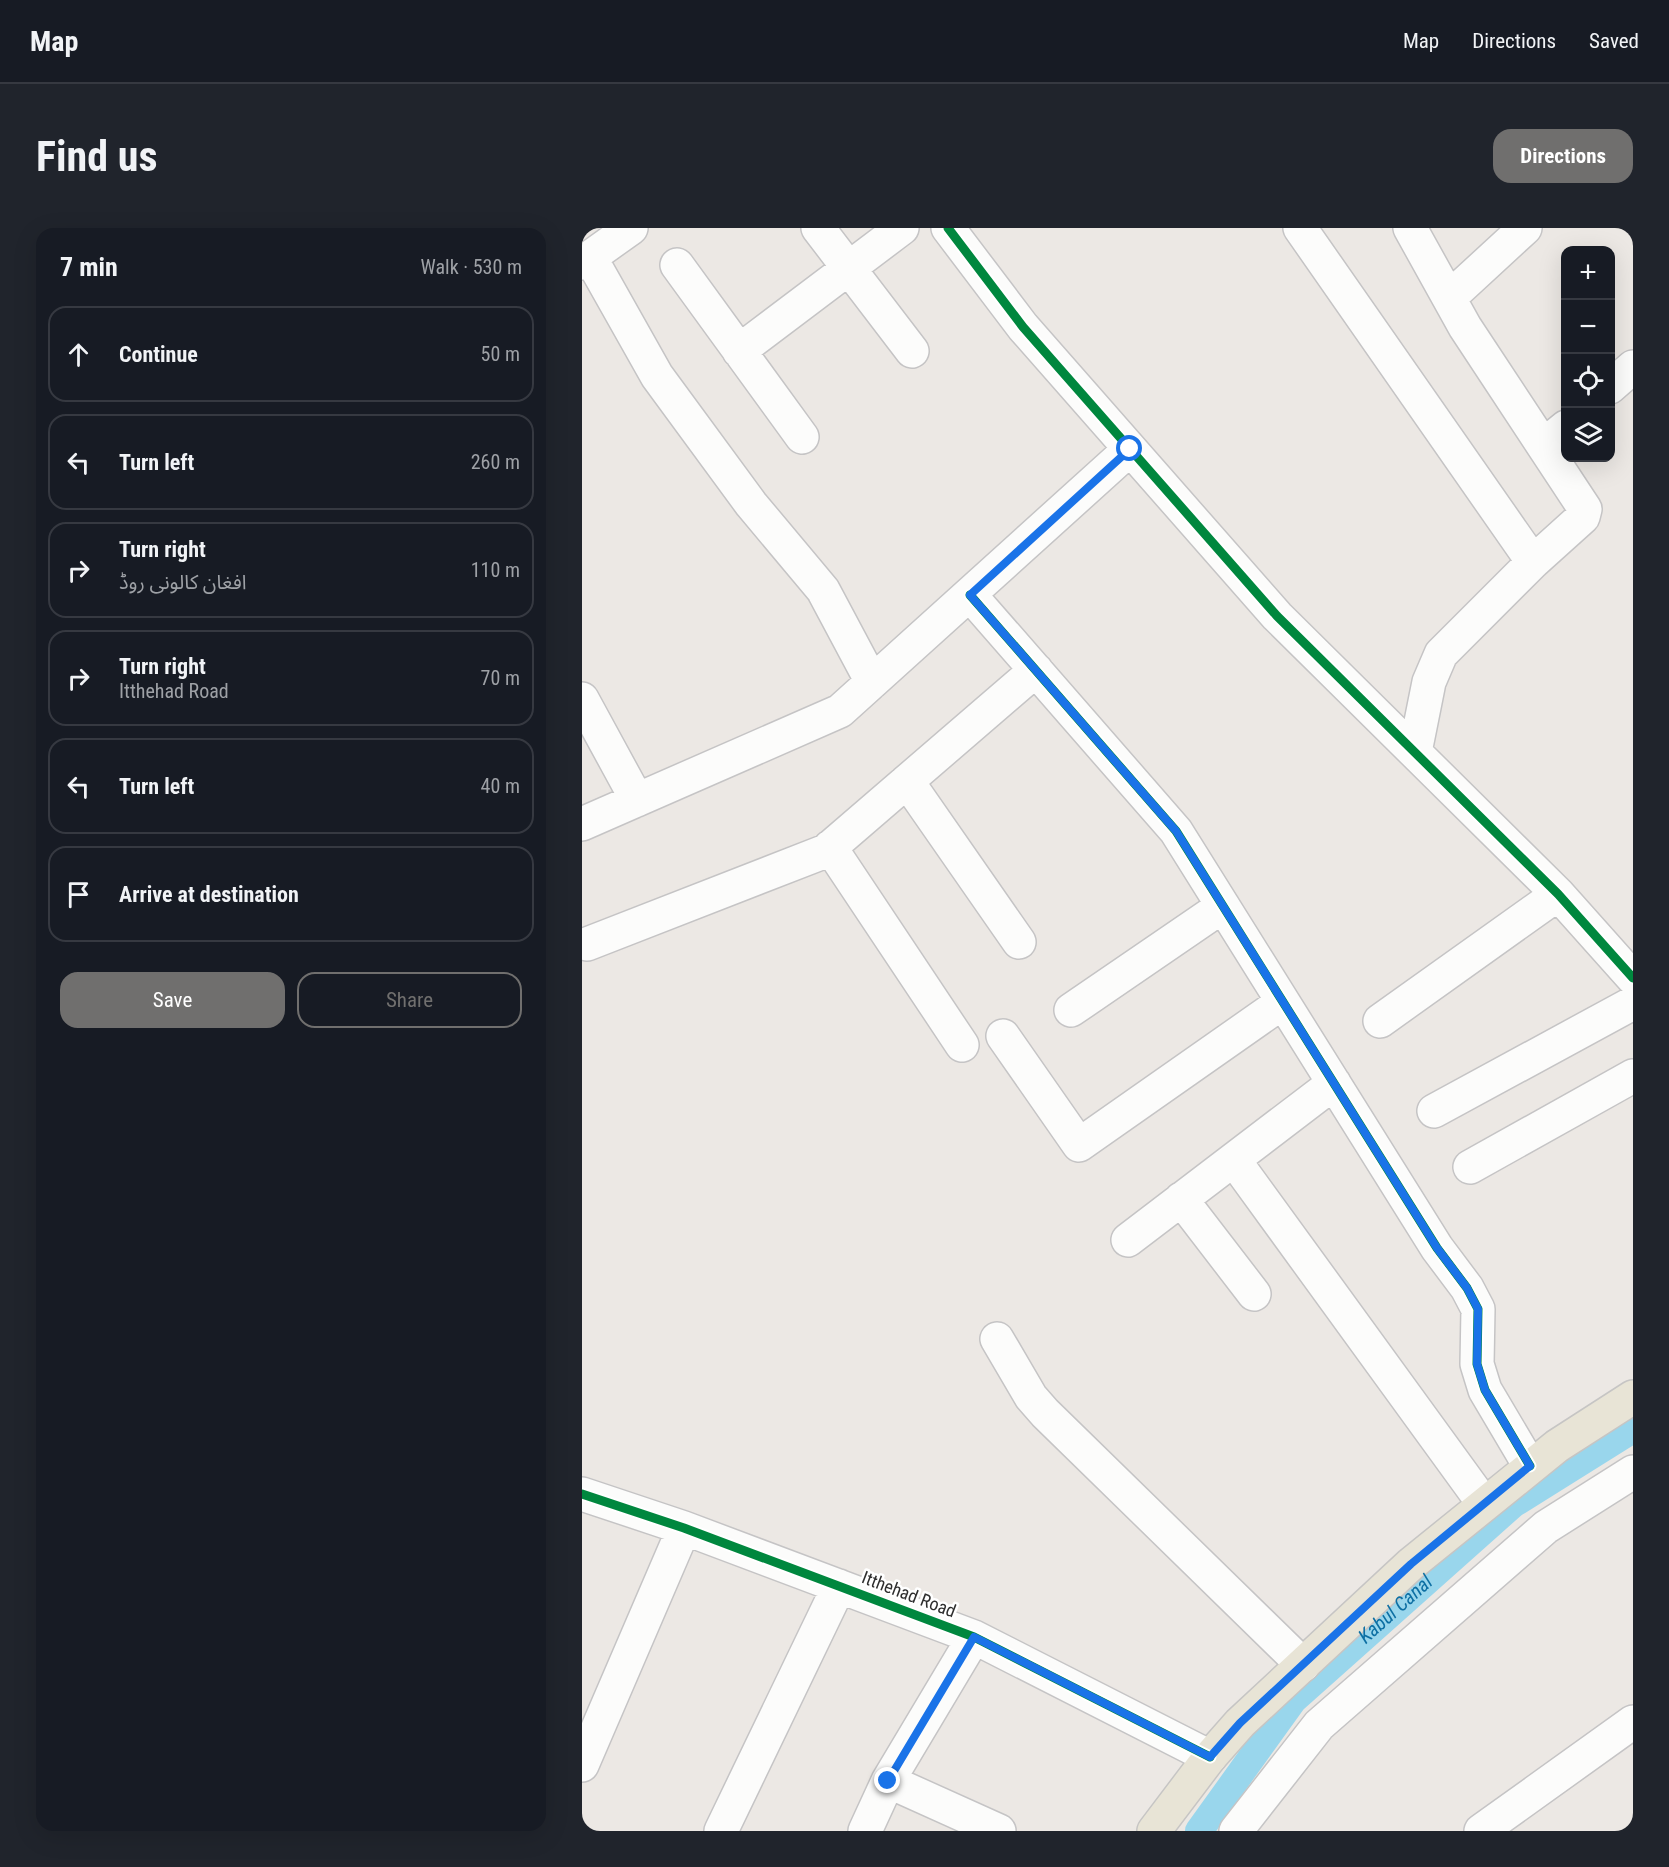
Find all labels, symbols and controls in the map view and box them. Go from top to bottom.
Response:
text: Map [30,25,78,58]
text: Map [1403,29,1439,53]
text: Directions [1472,29,1556,53]
text: Saved [1589,29,1639,53]
button: Directions [1493,129,1633,183]
text: Find us [36,132,157,181]
map controls [1561,246,1615,462]
button: + [1561,246,1615,300]
text: 7 min [60,252,118,282]
text: Walk · 530 m [421,255,522,279]
button: − [1561,300,1615,354]
icon: ahead [62,338,95,371]
text: Continue [119,342,198,367]
text: 50 m [481,342,520,366]
button: locate [1561,354,1615,408]
button: layers [1561,408,1615,462]
route start [1116,435,1142,461]
icon: left [62,446,95,479]
text: Turn left [119,450,194,475]
text: 260 m [471,450,520,474]
text: Turn right [119,537,206,562]
icon: right [62,554,95,587]
text: 110 m [471,558,520,582]
text: افغان کالونی روڈ [119,570,246,594]
text: Turn right [119,654,206,679]
icon: right [62,662,95,695]
text: 70 m [481,666,520,690]
text: Itthehad Road [119,679,229,703]
icon: left [62,770,95,803]
text: Turn left [119,774,194,799]
text: 40 m [481,774,520,798]
icon: arrive [62,878,95,911]
text: Arrive at destination [119,882,299,907]
button: Save [60,972,285,1028]
button: Share [297,972,522,1028]
street label: Itthehad Road [859,1566,959,1622]
water label: Kabul Canal [1353,1569,1438,1648]
route end [874,1767,900,1793]

